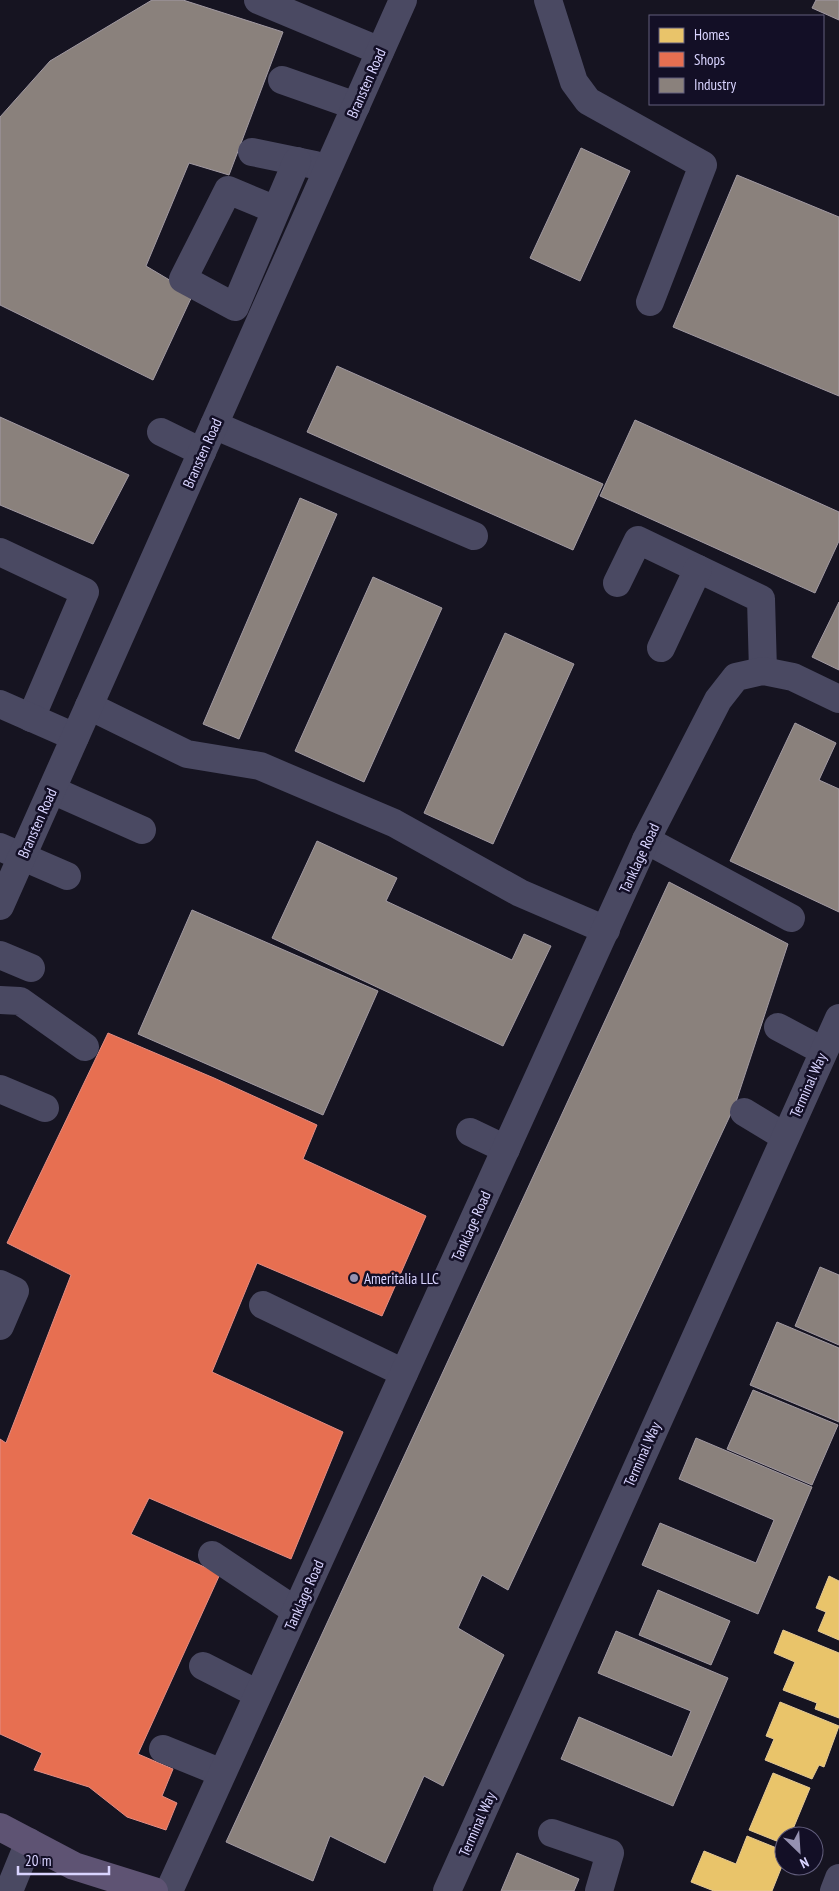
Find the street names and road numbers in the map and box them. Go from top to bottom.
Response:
street label: Bransten Road [342,45,390,121]
street label: Bransten Road [178,415,226,491]
street label: Bransten Road [13,785,61,861]
street label: Tanklage Road [615,820,663,896]
street label: Terminal Way [785,1049,831,1120]
street label: Tanklage Road [447,1188,495,1264]
street label: Terminal Way [619,1418,665,1489]
street label: Tanklage Road [280,1557,328,1633]
street label: Terminal Way [454,1788,500,1859]

